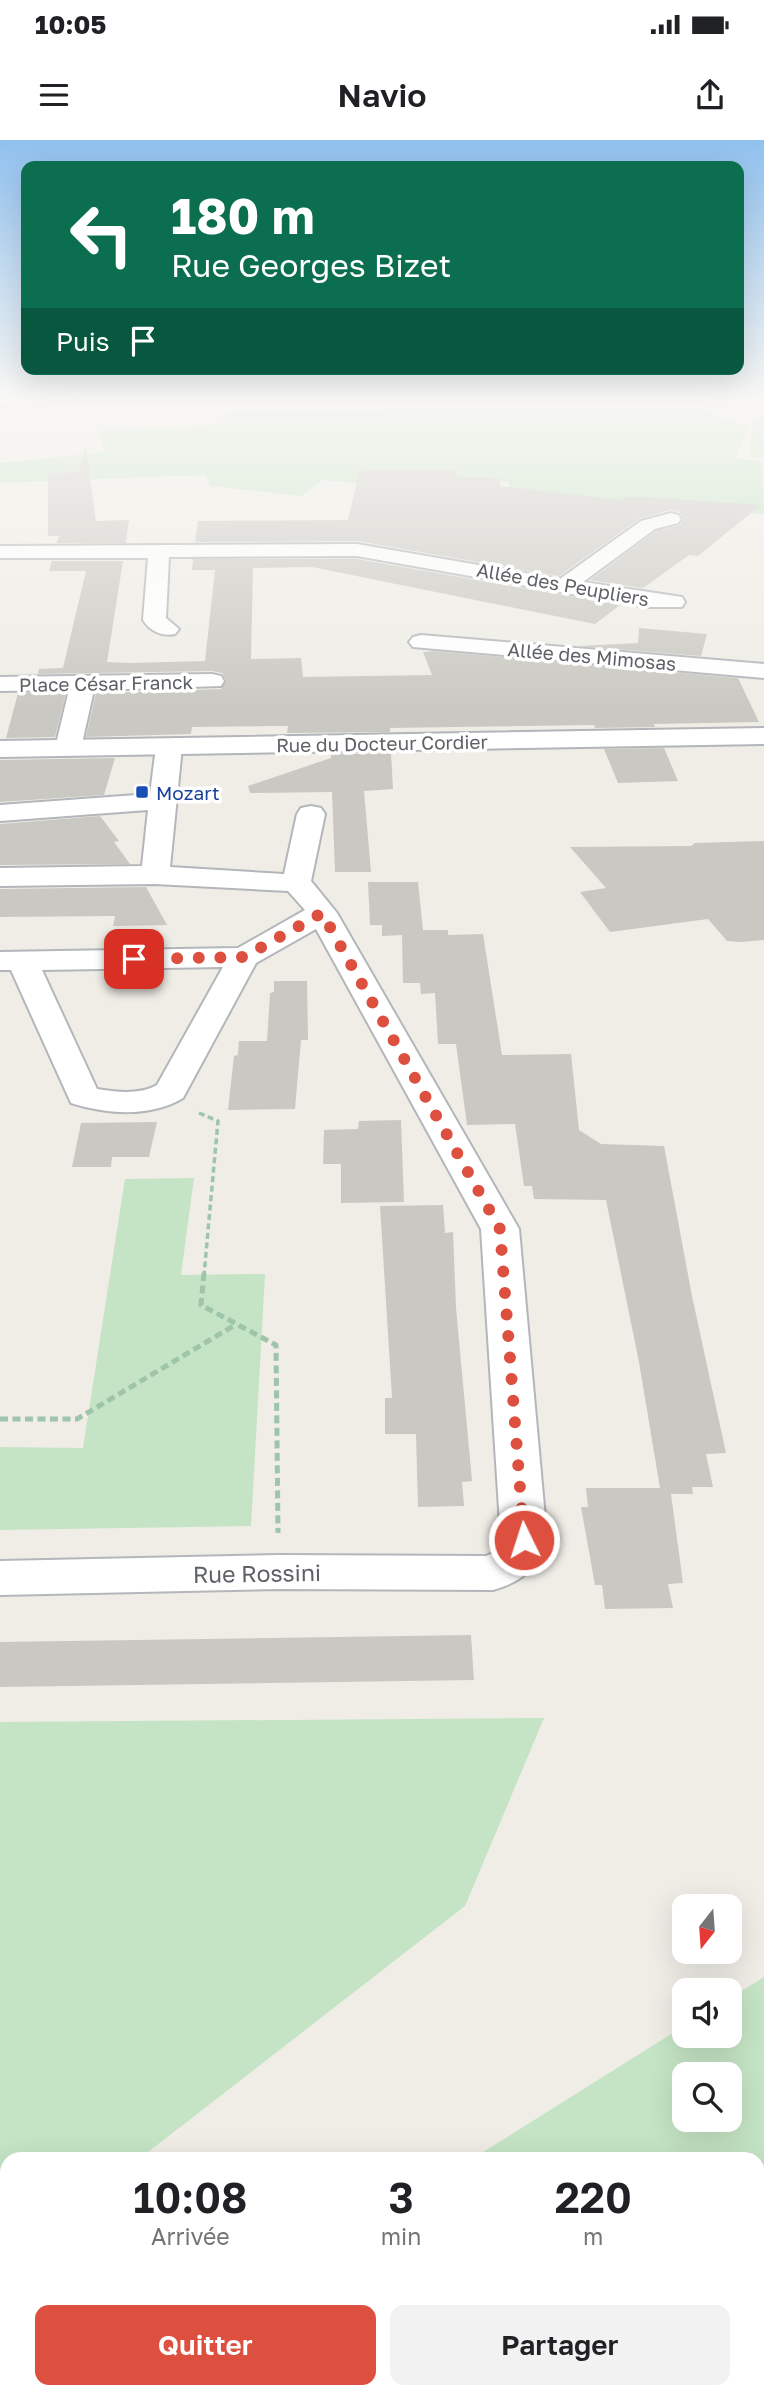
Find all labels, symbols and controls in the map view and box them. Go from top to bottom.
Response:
text: 10:05 [35,9,106,40]
icon: menu [35,76,73,114]
text: Navio [338,76,426,114]
icon: share [691,76,729,114]
text: 180 m [171,186,315,245]
icon: left [56,189,147,280]
text: Rue Georges Bizet [171,246,451,284]
icon: arrive [124,322,162,360]
text: Puis [56,326,110,357]
street label: Allée des Peupliers [475,558,651,610]
street label: Allée des Mimosas [507,637,677,675]
street label: Place César Franck [19,670,194,696]
street label: Rue du Docteur Cordier [276,730,489,756]
place label: Mozart [156,781,220,804]
marker: Mozart [134,784,150,800]
pin [104,929,164,989]
icon: arrive [115,940,153,978]
position arrow [487,1503,561,1577]
street label: Rue Rossini [193,1558,321,1588]
north arrow [672,1894,742,1964]
map controls [672,1894,742,2132]
button: sound [672,1978,742,2048]
button: search [672,2062,742,2132]
text: 10:08 [133,2172,248,2222]
text: 3 [388,2172,414,2222]
text: 220 [555,2172,632,2222]
text: Arrivée [151,2222,230,2250]
text: min [381,2222,421,2250]
text: m [583,2222,603,2250]
button: Quitter [35,2305,376,2385]
button: Partager [390,2305,730,2385]

